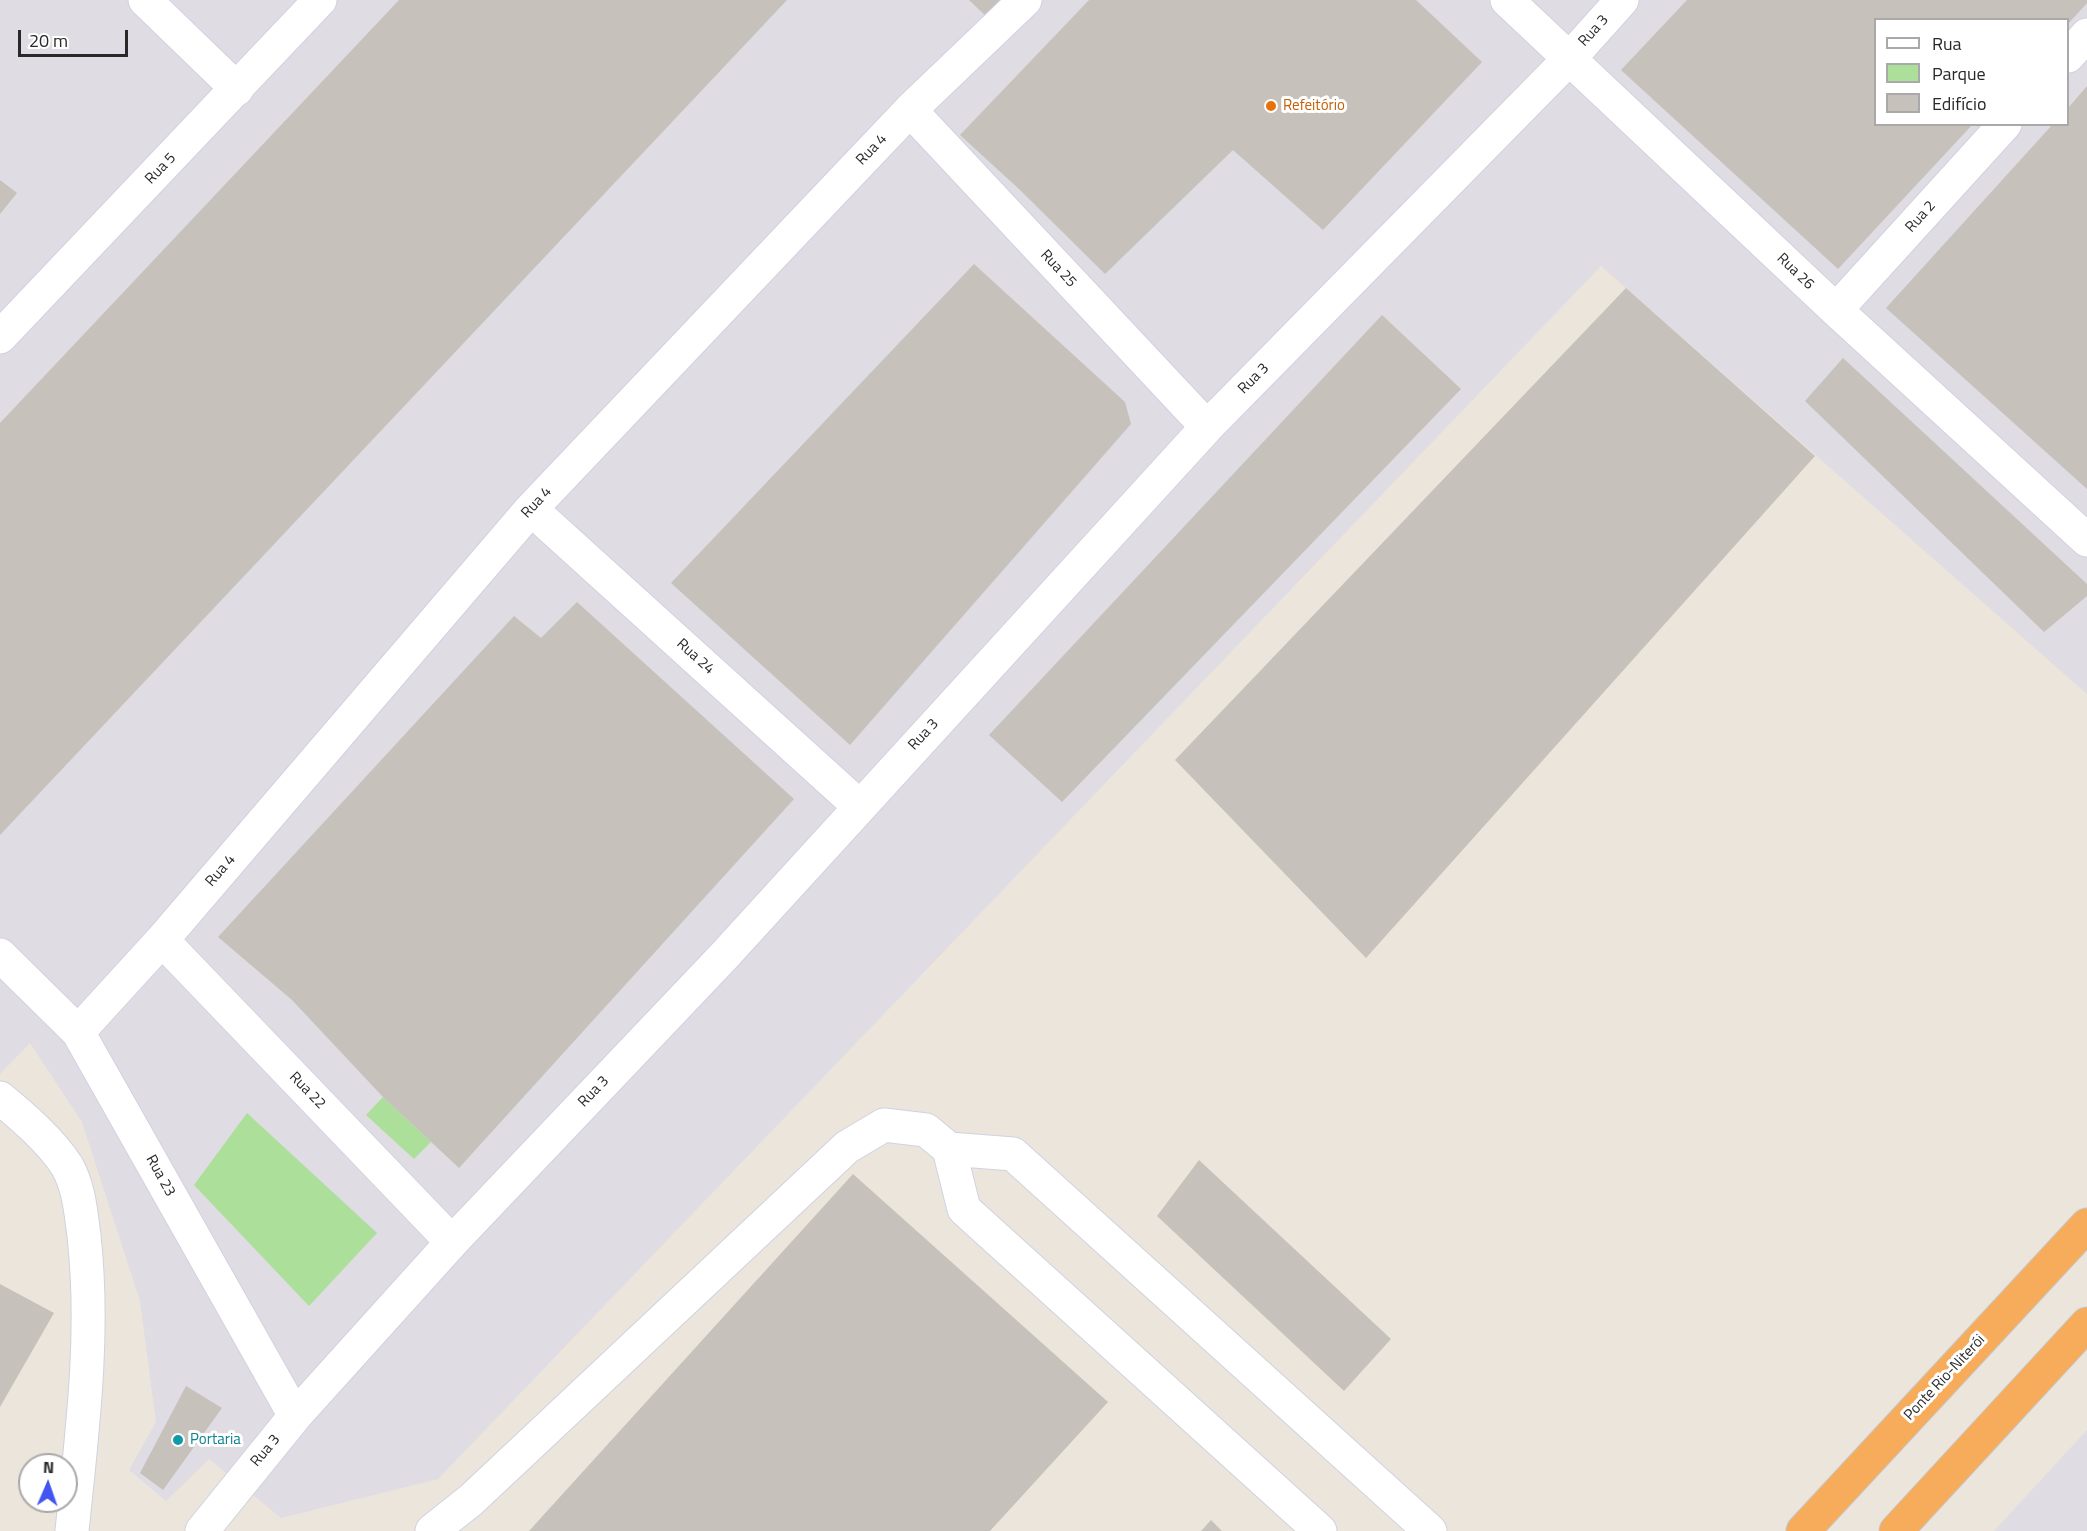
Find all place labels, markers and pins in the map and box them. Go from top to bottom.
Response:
place label: Refeitório [1283,97,1345,115]
marker: Refeitório [1264,99,1278,113]
place label: Portaria [190,1431,241,1449]
marker: Portaria [171,1433,185,1447]

